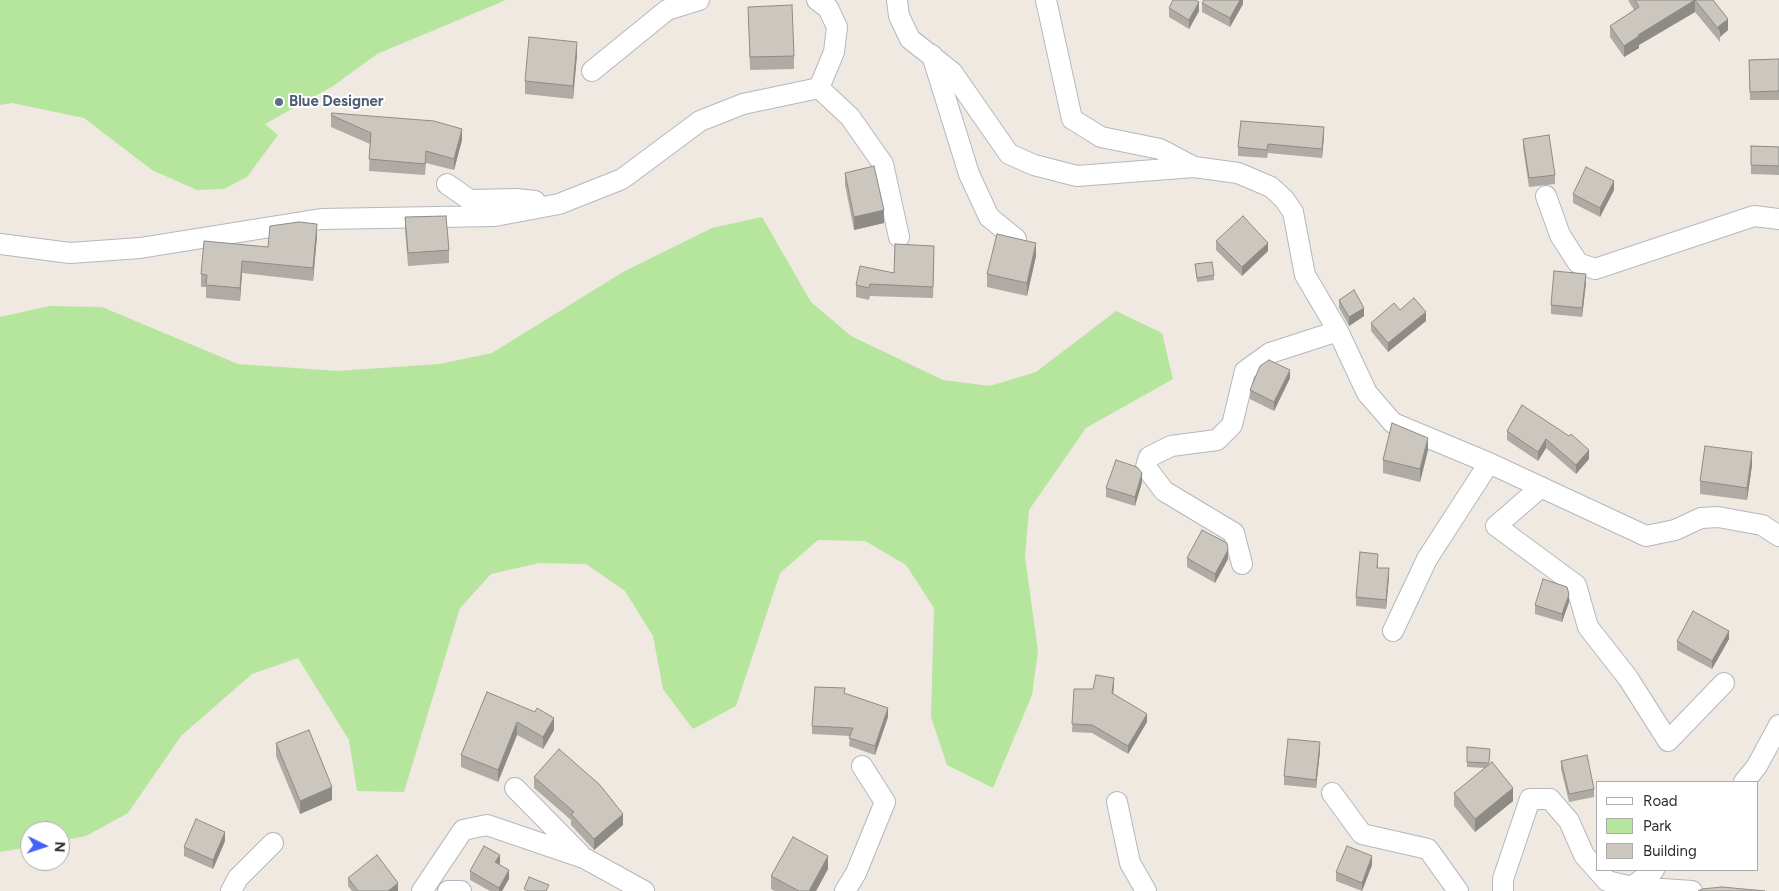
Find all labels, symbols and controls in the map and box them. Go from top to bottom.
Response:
place label: Blue Designer [289,93,384,111]
marker: Blue Designer [273,96,285,108]
legend [1596,781,1759,871]
text: Road [1643,792,1678,810]
text: Park [1643,817,1672,835]
north arrow [20,821,70,871]
text: N [51,841,68,853]
text: Building [1643,842,1697,860]

